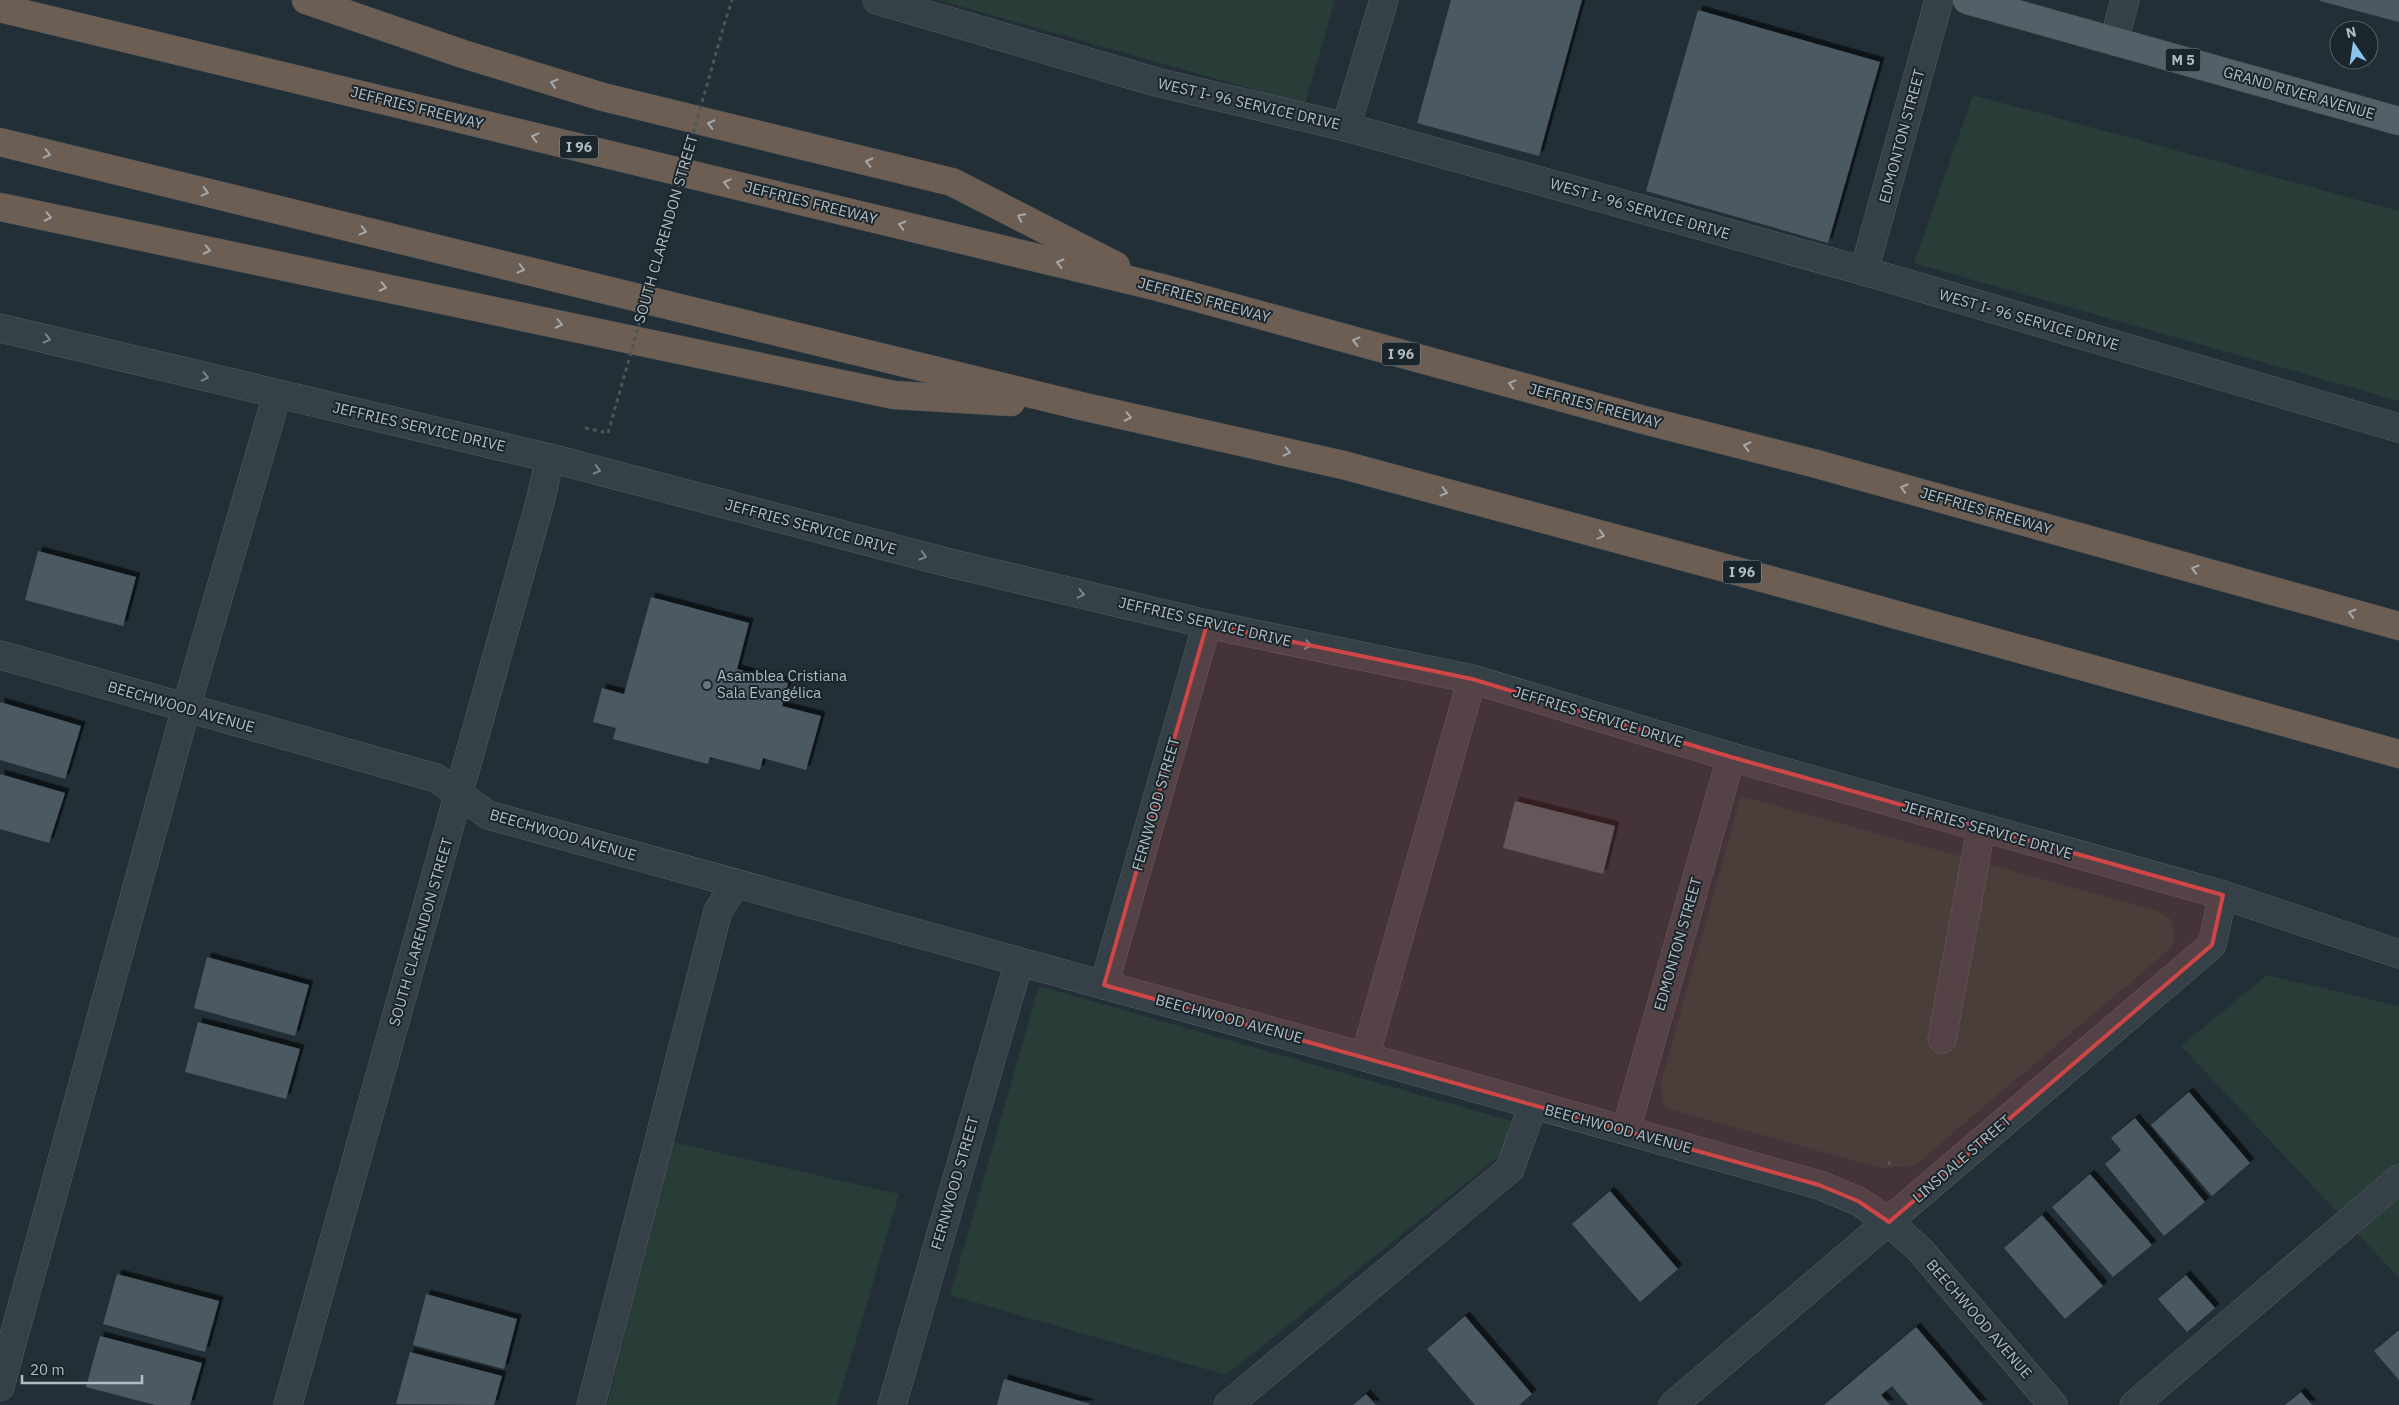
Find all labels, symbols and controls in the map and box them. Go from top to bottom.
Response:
north arrow [2329,20,2379,70]
text: N [2344,22,2358,42]
road number: M 5 [2166,48,2200,72]
street label: GRAND RIVER AVENUE [2221,62,2377,123]
street label: EDMONTON STREET [1874,66,1929,205]
street label: WEST I- 96 SERVICE DRIVE [1156,73,1342,134]
one-way arrow [551,78,559,88]
street label: JEFFRIES FREEWAY [349,82,486,133]
one-way arrow [707,119,716,130]
one-way arrow [530,132,539,143]
street label: SOUTH CLARENDON STREET [629,132,702,325]
road number: I 96 [560,136,598,158]
one-way arrow [43,148,52,159]
one-way arrow [865,157,874,168]
street label: WEST I- 96 SERVICE DRIVE [1548,174,1732,243]
street label: JEFFRIES FREEWAY [743,177,880,228]
one-way arrow [722,178,731,189]
one-way arrow [201,186,210,197]
one-way arrow [43,212,52,222]
one-way arrow [1017,213,1026,223]
one-way arrow [897,220,906,231]
one-way arrow [359,225,368,236]
one-way arrow [202,245,211,255]
one-way arrow [1055,258,1064,269]
one-way arrow [516,264,524,274]
street label: JEFFRIES FREEWAY [1136,273,1272,326]
one-way arrow [379,282,387,292]
street label: WEST I- 96 SERVICE DRIVE [1937,285,2121,354]
one-way arrow [555,319,564,329]
one-way arrow [43,334,51,344]
one-way arrow [1352,337,1360,347]
road number: I 96 [1382,342,1420,366]
one-way arrow [201,371,210,382]
one-way arrow [1508,379,1517,390]
street label: JEFFRIES FREEWAY [1527,379,1663,432]
street label: JEFFRIES SERVICE DRIVE [331,397,507,456]
one-way arrow [1124,411,1133,421]
one-way arrow [1743,441,1752,452]
one-way arrow [1283,446,1291,457]
one-way arrow [592,464,601,475]
street label: JEFFRIES FREEWAY [1918,483,2054,538]
one-way arrow [1901,484,1909,494]
one-way arrow [1440,487,1448,497]
street label: JEFFRIES SERVICE DRIVE [723,494,899,559]
one-way arrow [1597,529,1605,539]
one-way arrow [919,550,928,561]
road number: I 96 [1723,560,1761,584]
one-way arrow [2192,565,2200,575]
one-way arrow [1077,588,1086,599]
street label: JEFFRIES SERVICE DRIVE [1117,592,1293,651]
one-way arrow [2348,608,2356,619]
one-way arrow [1304,639,1312,650]
place label: Asamblea Cristiana Sala Evangélica [717,666,847,702]
street label: BEECHWOOD AVENUE [106,676,257,737]
marker: Asamblea Cristiana Sala Evangélica [701,679,713,691]
street label: JEFFRIES SERVICE DRIVE [1511,682,1685,751]
street label: FERNWOOD STREET [1127,734,1184,873]
street label: JEFFRIES SERVICE DRIVE [1900,796,2075,863]
street label: BEECHWOOD AVENUE [488,804,639,865]
street label: SOUTH CLARENDON STREET [384,835,457,1028]
street label: EDMONTON STREET [1649,874,1706,1013]
street label: BEECHWOOD AVENUE [1153,990,1305,1047]
street label: BEECHWOOD AVENUE [1542,1100,1694,1157]
street label: LINSDALE STREET [1908,1110,2015,1207]
street label: FERNWOOD STREET [926,1113,983,1252]
street label: BEECHWOOD AVENUE [1922,1255,2036,1382]
scale bar [22,1352,142,1384]
text: 20 m [30,1360,65,1379]

